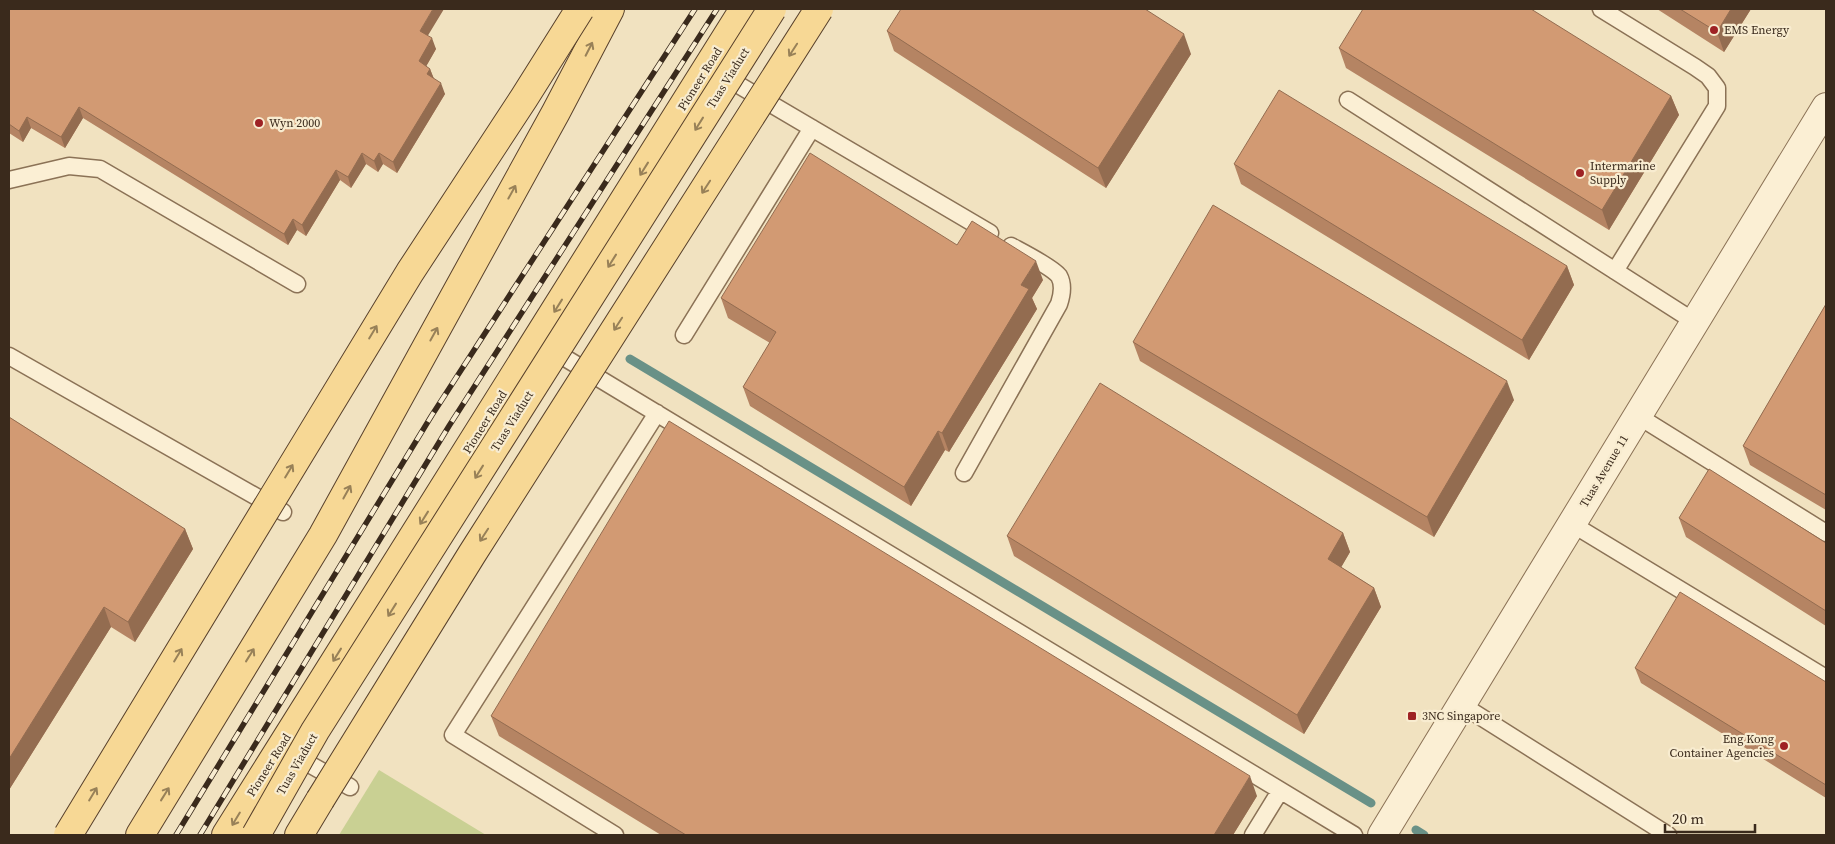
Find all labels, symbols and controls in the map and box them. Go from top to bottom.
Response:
place label: EMS Energy [1724,22,1790,38]
marker: EMS Energy [1708,24,1720,36]
one-way arrow [585,42,594,57]
one-way arrow [788,42,798,56]
street label: Pioneer Road [674,44,726,114]
street label: Tuas Viaduct [703,45,753,111]
place label: Wyn 2000 [269,115,320,131]
one-way arrow [694,116,704,130]
marker: Wyn 2000 [253,117,265,129]
place label: Intermarine Supply [1590,158,1656,188]
one-way arrow [638,161,648,175]
marker: Intermarine Supply [1574,167,1586,179]
one-way arrow [701,179,711,193]
one-way arrow [508,185,517,200]
one-way arrow [607,254,617,268]
one-way arrow [552,299,562,313]
one-way arrow [613,317,624,331]
one-way arrow [369,325,379,339]
one-way arrow [429,327,439,342]
street label: Pioneer Road [459,387,511,457]
street label: Tuas Viaduct [487,388,537,454]
street label: Tuas Avenue 11 [1576,432,1632,510]
one-way arrow [285,464,295,478]
one-way arrow [473,465,483,479]
one-way arrow [342,485,352,500]
one-way arrow [419,511,430,525]
one-way arrow [479,527,489,541]
one-way arrow [387,602,397,616]
one-way arrow [173,648,183,662]
one-way arrow [332,648,342,662]
one-way arrow [246,649,256,663]
place label: 3NC Singapore [1422,708,1500,724]
marker: 3NC Singapore [1406,710,1418,722]
street label: Pioneer Road [243,730,295,800]
street label: Tuas Viaduct [273,730,321,798]
place label: Eng Kong Container Agencies [1670,731,1774,761]
marker: Eng Kong Container Agencies [1778,740,1790,752]
one-way arrow [89,787,99,801]
one-way arrow [161,787,171,801]
scale bar [1665,802,1755,834]
text: 20 m [1672,808,1704,829]
one-way arrow [230,811,240,825]

